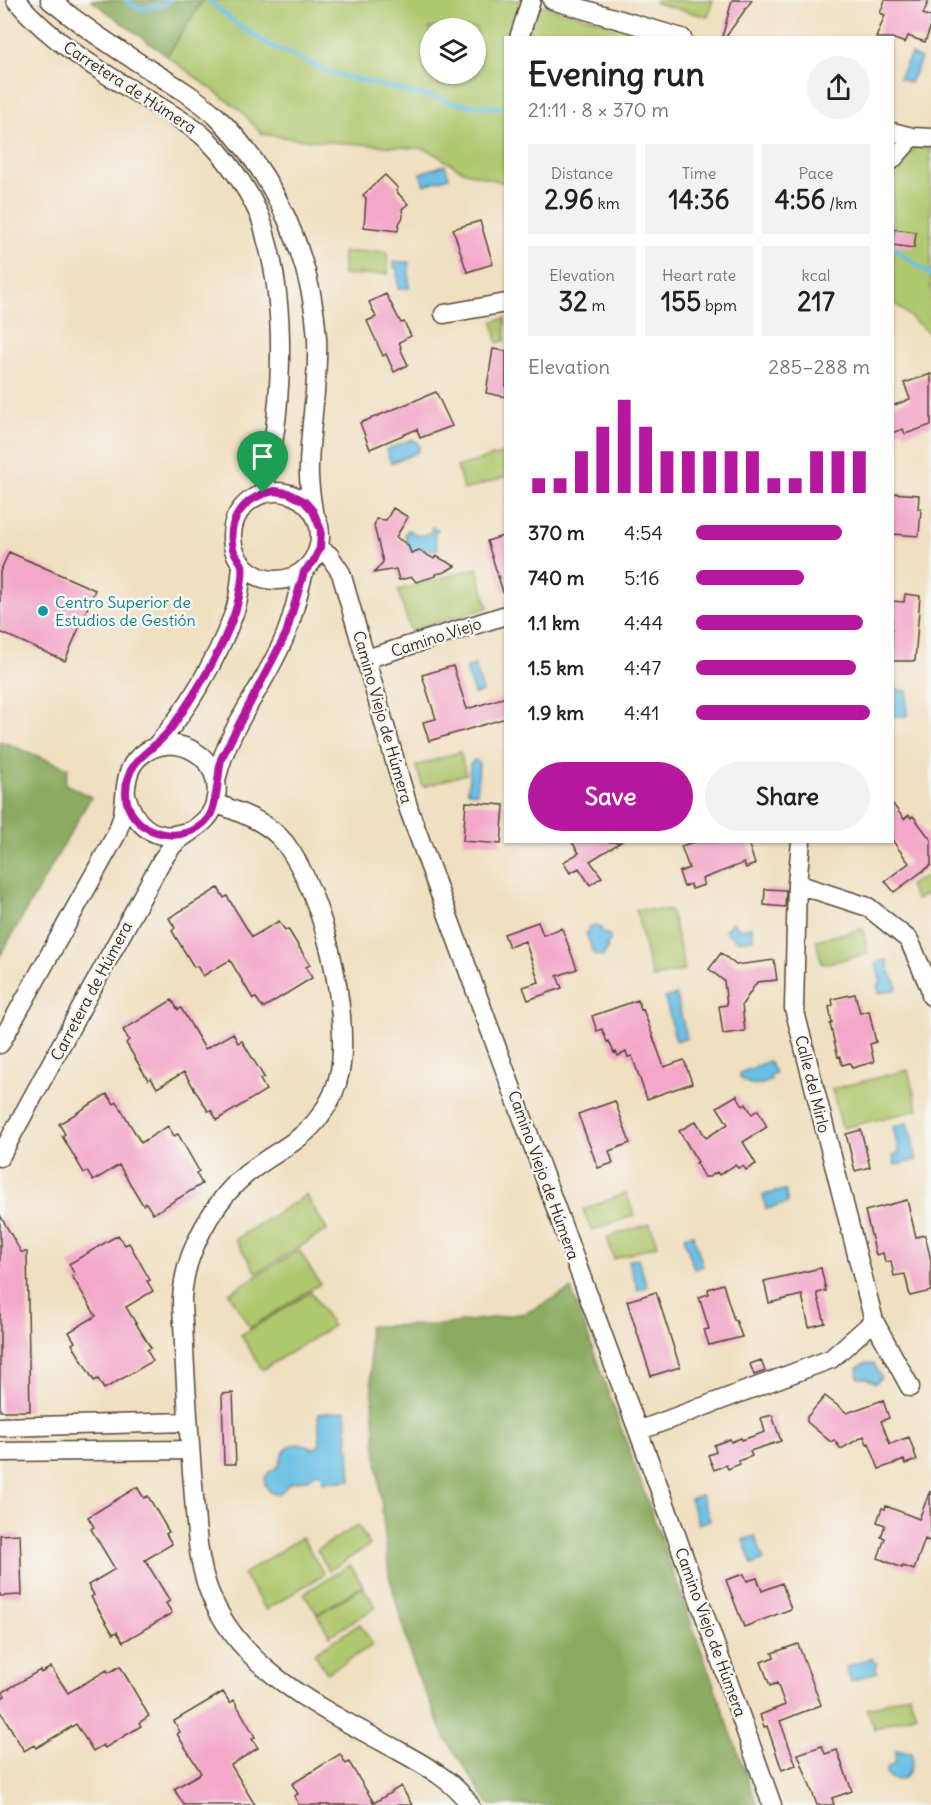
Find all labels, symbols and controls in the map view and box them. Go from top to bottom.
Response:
map controls [420,18,486,84]
button: layers [420,18,486,84]
street label: Carretera de Húmera [60,37,200,137]
text: Evening run [528,53,704,95]
button: share [807,56,870,119]
text: 21:11 · 8 × 370 m [528,97,669,122]
text: Distance [551,163,613,183]
text: Time [682,163,716,183]
text: Pace [799,163,833,183]
text: 2.96 [544,183,594,216]
text: 14:36 [669,183,730,216]
text: 4:56 [775,183,826,216]
text: km [594,193,620,213]
text: /km [826,193,857,213]
text: Elevation [549,265,615,285]
text: Heart rate [662,265,736,285]
text: kcal [802,265,830,285]
text: 32 [559,285,588,318]
text: 155 [661,285,701,318]
text: 217 [797,285,835,318]
text: m [588,295,605,315]
text: bpm [701,295,737,315]
text: Elevation [528,354,610,379]
text: 285–288 m [768,354,870,379]
pin [237,431,288,493]
icon: arrive [246,440,279,473]
text: 370 m [528,520,585,545]
text: 4:54 [624,520,663,545]
text: 740 m [528,565,584,590]
text: 5:16 [624,565,660,590]
place label: Centro Superior de Estudios de Gestión [55,592,196,630]
marker: Centro Superior de Estudios de Gestión [36,604,50,618]
text: 1.1 km [528,610,580,635]
text: 4:44 [624,610,663,635]
street label: Camino Viejo [388,613,484,661]
street label: Camino Viejo de Húmera [349,628,417,806]
text: 1.5 km [528,655,584,680]
text: 4:47 [624,655,661,680]
text: 1.9 km [528,700,584,725]
text: 4:41 [624,700,659,725]
button: Save [528,762,693,831]
button: Share [705,762,870,831]
street label: Carretera de Húmera [46,918,136,1064]
street label: Calle del Mirlo [791,1033,835,1135]
street label: Camino Viejo de Húmera [504,1088,584,1262]
street label: Camino Viejo de Húmera [671,1545,751,1719]

